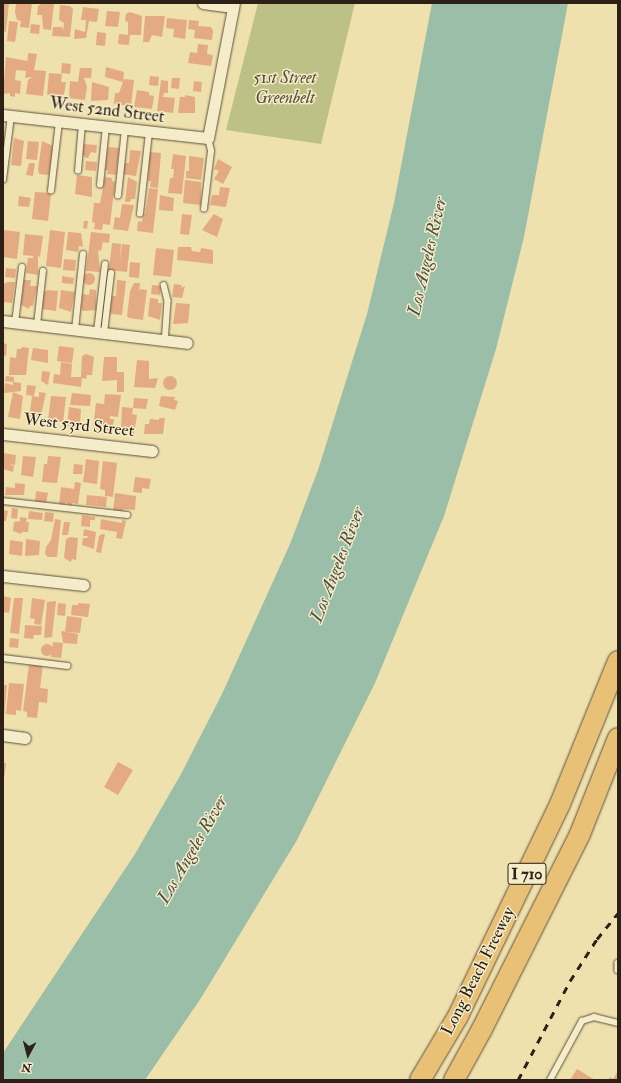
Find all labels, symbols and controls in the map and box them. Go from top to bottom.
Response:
park label: 51st Street Greenbelt [254,68,316,108]
street label: West 52nd Street [48,93,166,127]
water label: Los Angeles River [404,196,452,318]
street label: West 53rd Street [23,409,135,441]
water label: Los Angeles River [306,505,370,625]
water label: Los Angeles River [153,792,233,908]
road number: I 710 [507,860,547,888]
street label: Long Beach Freeway [437,903,519,1039]
north arrow [8,1035,48,1075]
text: N [21,1060,32,1074]

